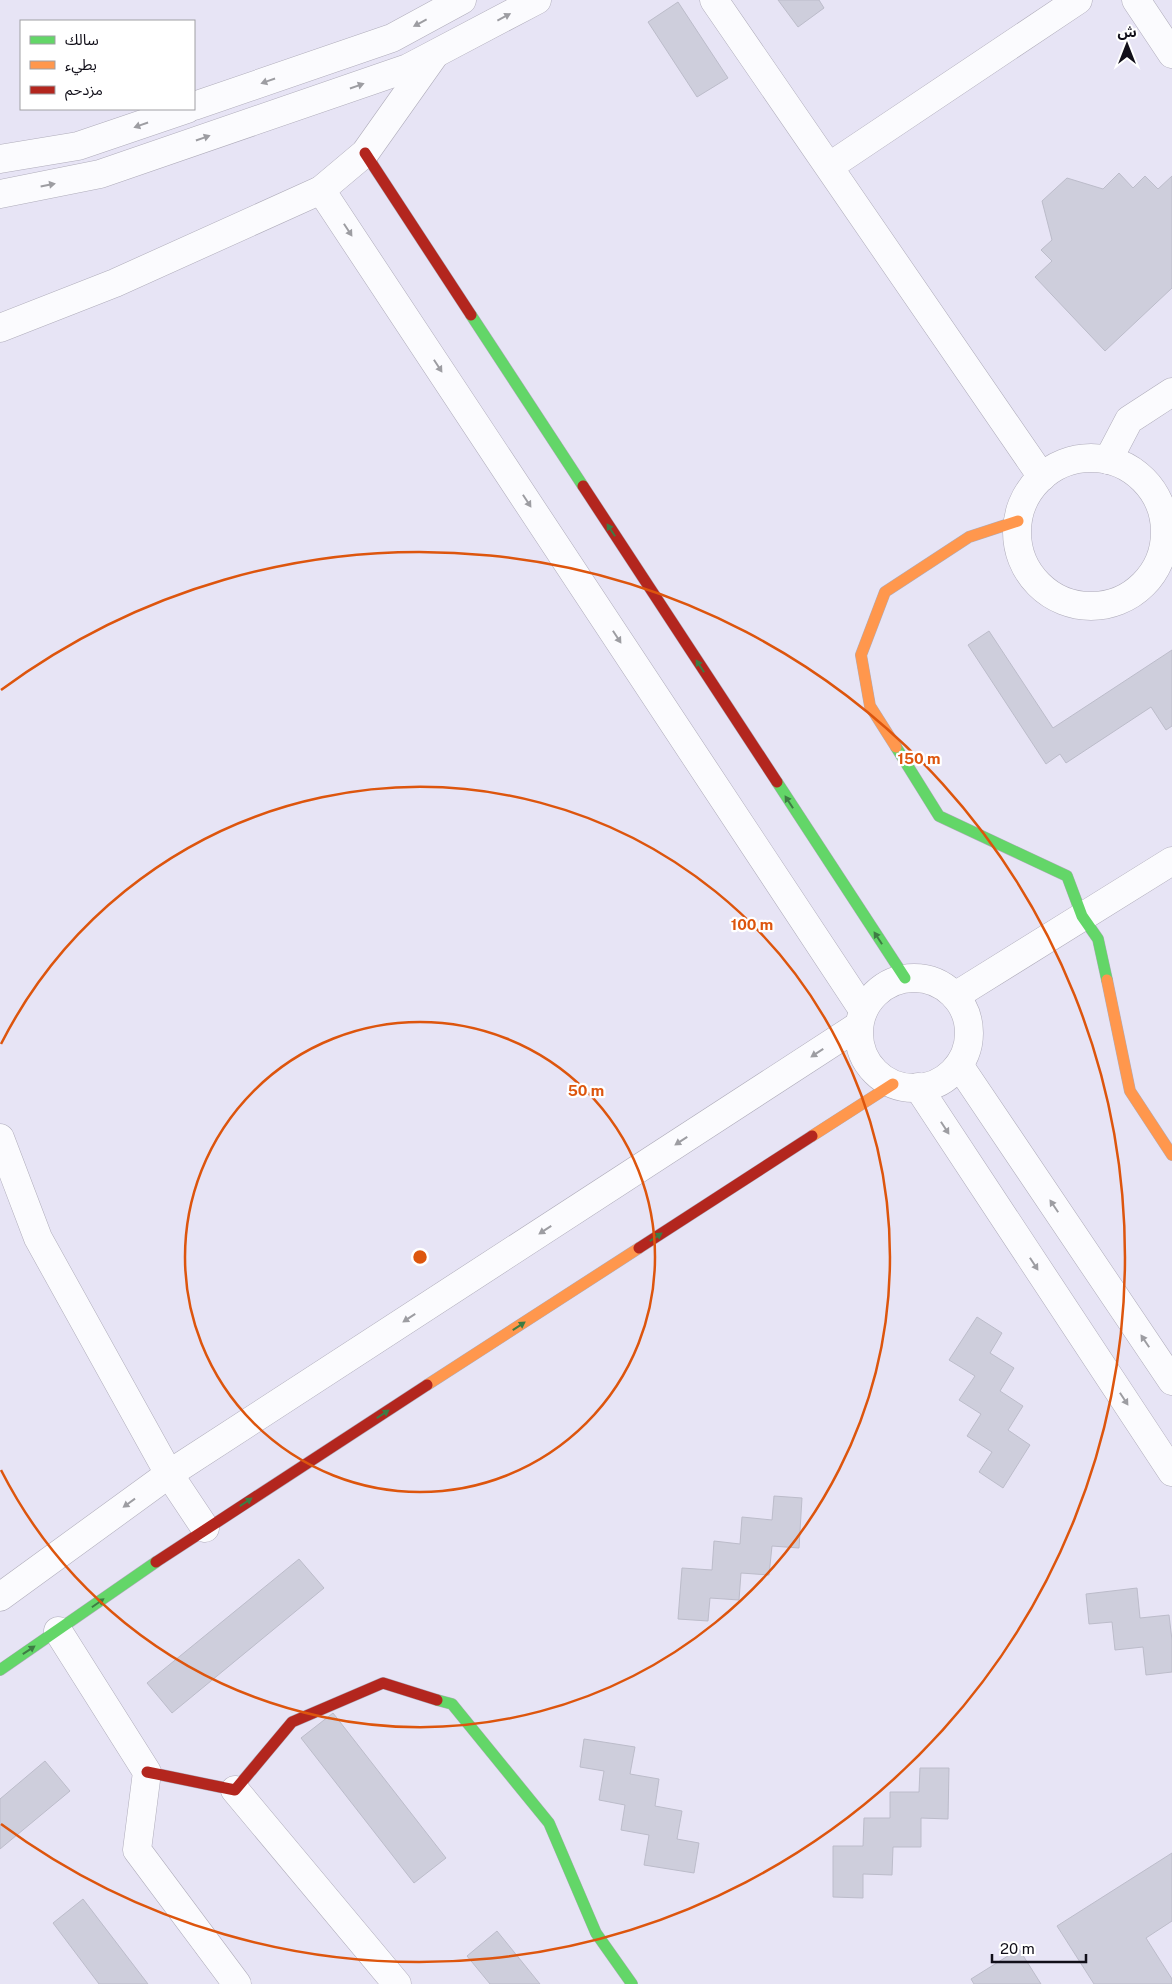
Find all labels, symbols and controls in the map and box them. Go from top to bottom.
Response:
one-way arrow [497,13,511,21]
one-way arrow [412,19,427,27]
legend [20,20,195,110]
north arrow [1102,20,1152,70]
text: ش [1117,24,1137,40]
text: سالك [65,31,99,48]
text: بطيء [65,56,97,76]
one-way arrow [260,77,275,85]
text: مزدحم [65,81,103,101]
one-way arrow [350,81,365,89]
one-way arrow [133,121,148,129]
one-way arrow [196,134,211,142]
one-way arrow [40,180,56,188]
one-way arrow [344,224,353,237]
one-way arrow [433,359,443,373]
one-way arrow [523,495,532,508]
one-way arrow [607,523,616,536]
one-way arrow [612,630,622,644]
one-way arrow [696,659,705,672]
text: 150 m [897,750,941,767]
one-way arrow [784,795,794,808]
text: 100 m [731,916,773,933]
one-way arrow [873,931,883,944]
one-way arrow [811,1048,824,1058]
text: 50 m [568,1082,604,1099]
one-way arrow [940,1121,950,1135]
one-way arrow [674,1137,688,1146]
one-way arrow [1049,1199,1059,1213]
one-way arrow [538,1225,552,1235]
one-way arrow [649,1233,662,1242]
centre of rings [411,1248,429,1266]
one-way arrow [1030,1257,1039,1270]
one-way arrow [402,1314,415,1323]
one-way arrow [513,1321,526,1330]
one-way arrow [1140,1334,1150,1347]
one-way arrow [1119,1393,1129,1406]
one-way arrow [376,1409,389,1419]
one-way arrow [240,1497,253,1507]
one-way arrow [122,1498,136,1508]
one-way arrow [92,1598,105,1608]
one-way arrow [22,1645,36,1655]
scale bar [992,1932,1086,1964]
text: 20 m [1000,1940,1035,1957]

